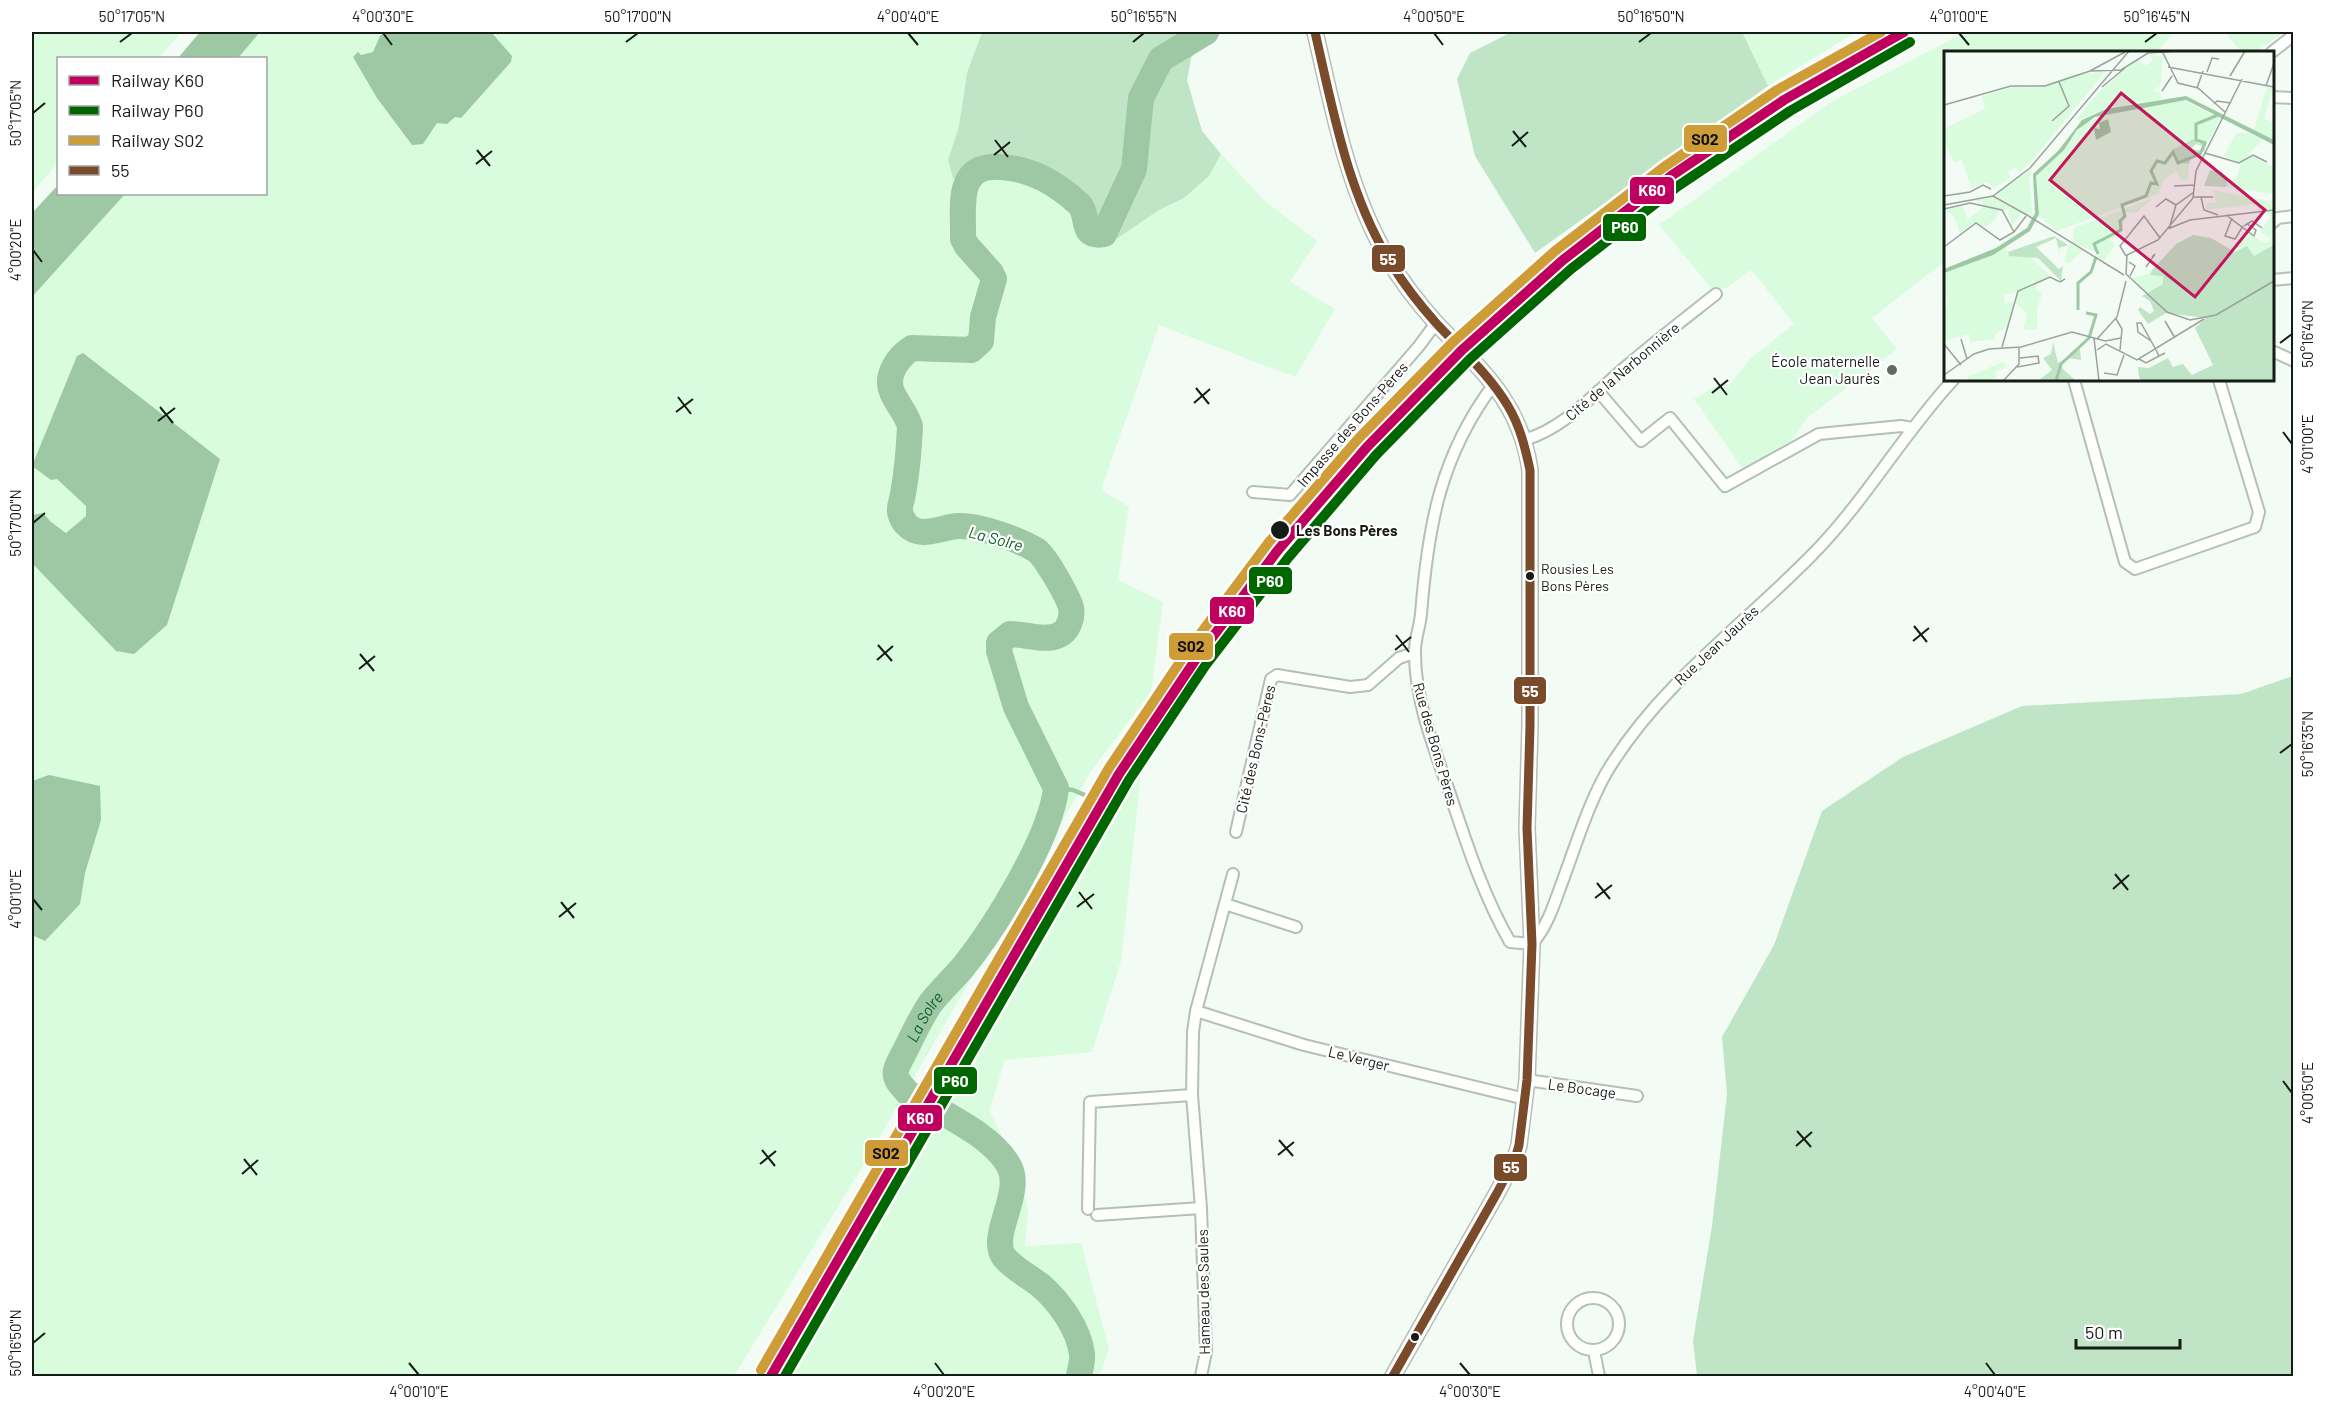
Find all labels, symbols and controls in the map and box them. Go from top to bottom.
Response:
text: 50°17'05"N [99,7,165,25]
text: 4°00'30"E [352,7,414,25]
text: 50°17'00"N [604,7,672,25]
text: 4°00'40"E [877,7,939,25]
text: 50°16'55"N [1111,7,1177,25]
text: 4°00'50"E [1403,7,1465,25]
text: 50°16'50"N [1617,7,1685,25]
text: 4°01'00"E [1929,7,1989,25]
text: 50°16'45"N [2124,7,2190,25]
inset map [1944,51,2274,381]
legend [57,57,267,195]
text: Railway K60 [111,69,204,91]
text: 50°17'05"N [6,80,24,146]
text: Railway P60 [111,99,204,121]
line badge: S02 [1683,124,1728,153]
text: Railway S02 [111,129,204,151]
text: S02 [1691,129,1719,148]
text: 55 [111,159,130,181]
line badge: K60 [1629,176,1675,205]
text: K60 [1638,180,1666,199]
line badge: P60 [1602,213,1647,242]
text: P60 [1611,217,1639,236]
text: 4°00'20"E [6,219,24,281]
line badge: 55 [1371,244,1406,273]
text: 55 [1379,249,1397,268]
text: 50°16'40"N [2298,300,2316,368]
street label: Cité de la Narbonnière [1561,318,1683,424]
place label: École maternelle Jean Jaurès [1771,352,1880,387]
street label: Impasse des Bons-Pères [1293,358,1411,490]
marker: École maternelle Jean Jaurès [1885,363,1899,377]
text: 4°01'00"E [2298,414,2316,474]
text: 50°17'00"N [6,489,24,557]
marker: Les Bons Pères [1269,519,1291,541]
place label: Les Bons Pères [1296,521,1398,539]
water label: La Solre [967,522,1025,554]
place label: Rousies Les Bons Pères [1541,560,1614,594]
line badge: P60 [1248,566,1293,595]
marker: Rousies Les Bons Pères [1524,570,1536,582]
text: P60 [1256,571,1284,590]
line badge: K60 [1209,596,1255,625]
text: K60 [1218,601,1246,620]
street label: Rue Jean Jaurès [1670,601,1762,689]
line badge: S02 [1168,632,1214,661]
text: S02 [1177,636,1205,655]
line badge: 55 [1513,676,1547,705]
street label: Rue des Bons Pères [1410,680,1462,808]
text: 55 [1521,681,1539,700]
street label: Cité des Bons-Pères [1231,683,1279,815]
text: 50°16'35"N [2298,711,2316,777]
text: 4°00'10"E [6,869,24,929]
water label: La Solre [902,987,946,1045]
street label: Le Verger [1327,1042,1392,1074]
text: 4°00'50"E [2298,1062,2316,1124]
line badge: P60 [933,1066,978,1095]
text: P60 [941,1071,969,1090]
street label: Le Bocage [1547,1074,1617,1102]
line badge: K60 [897,1104,943,1132]
text: K60 [906,1108,934,1127]
line badge: S02 [864,1139,909,1167]
text: S02 [872,1143,900,1162]
line badge: 55 [1493,1153,1528,1182]
text: 55 [1502,1157,1520,1176]
street label: Hameau des Saules [1193,1229,1213,1355]
text: 50°16'50"N [6,1309,24,1377]
scale bar [2076,1312,2180,1350]
text: 50 m [2085,1321,2123,1343]
unlabelled marker [1409,1331,1421,1343]
text: 4°00'10"E [389,1382,449,1400]
text: 4°00'20"E [913,1382,975,1400]
text: 4°00'30"E [1439,1382,1501,1400]
text: 4°00'40"E [1964,1382,2026,1400]

